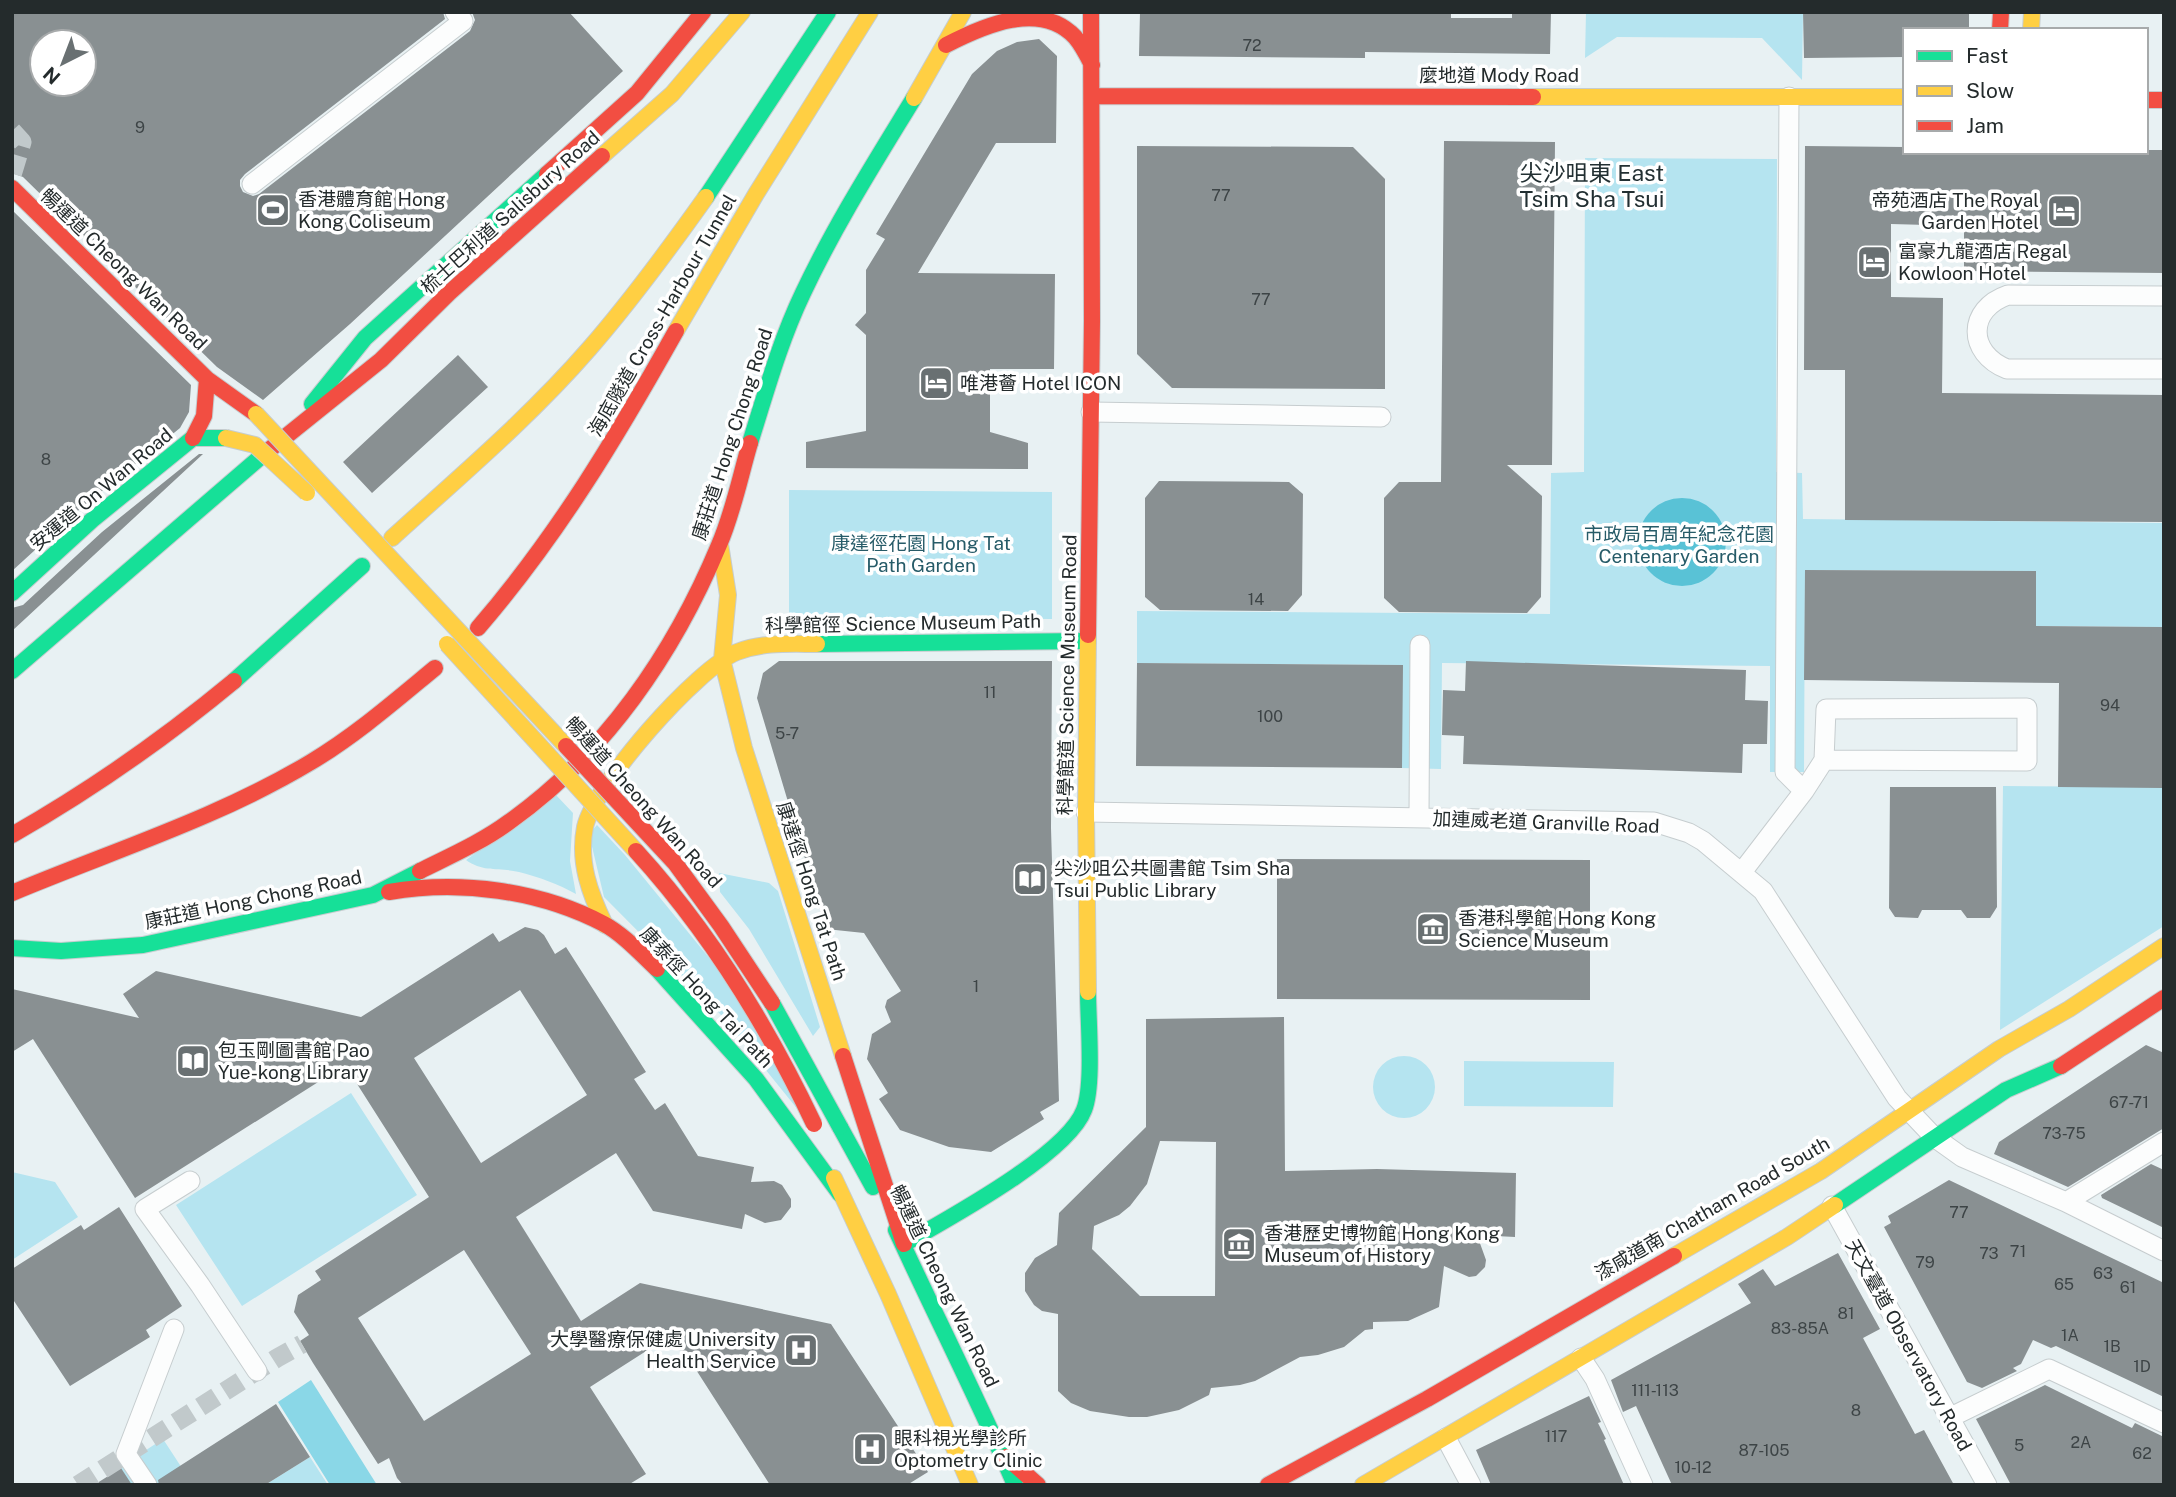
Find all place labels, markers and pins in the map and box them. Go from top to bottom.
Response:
place label: 香港體育館 Hong Kong Coliseum [298,188,446,232]
place label: 帝苑酒店 The Royal Garden Hotel [1872,189,2039,233]
sports icon: 香港體育館 Hong Kong Coliseum [254,191,292,229]
hotel icon: 帝苑酒店 The Royal Garden Hotel [2045,192,2083,230]
place label: 富豪九龍酒店 Regal Kowloon Hotel [1898,240,2068,284]
hotel icon: 富豪九龍酒店 Regal Kowloon Hotel [1855,243,1893,281]
hotel icon: 唯港薈 Hotel ICON [917,364,955,402]
place label: 唯港薈 Hotel ICON [960,372,1121,394]
place label: 尖沙咀公共圖書館 Tsim Sha Tsui Public Library [1054,857,1290,901]
library icon: 尖沙咀公共圖書館 Tsim Sha Tsui Public Library [1011,860,1049,898]
place label: 香港科學館 Hong Kong Science Museum [1458,907,1656,951]
museum icon: 香港科學館 Hong Kong Science Museum [1414,910,1452,948]
place label: 包玉剛圖書館 Pao Yue-kong Library [218,1039,370,1083]
library icon: 包玉剛圖書館 Pao Yue-kong Library [174,1042,212,1080]
place label: 香港歷史博物館 Hong Kong Museum of History [1264,1222,1500,1266]
museum icon: 香港歷史博物館 Hong Kong Museum of History [1220,1225,1258,1263]
place label: 大學醫療保健處 University Health Service [550,1328,776,1372]
hospital icon: 大學醫療保健處 University Health Service [782,1331,820,1369]
place label: 眼科視光學診所 Optometry Clinic [894,1427,1043,1471]
hospital icon: 眼科視光學診所 Optometry Clinic [851,1430,889,1468]

